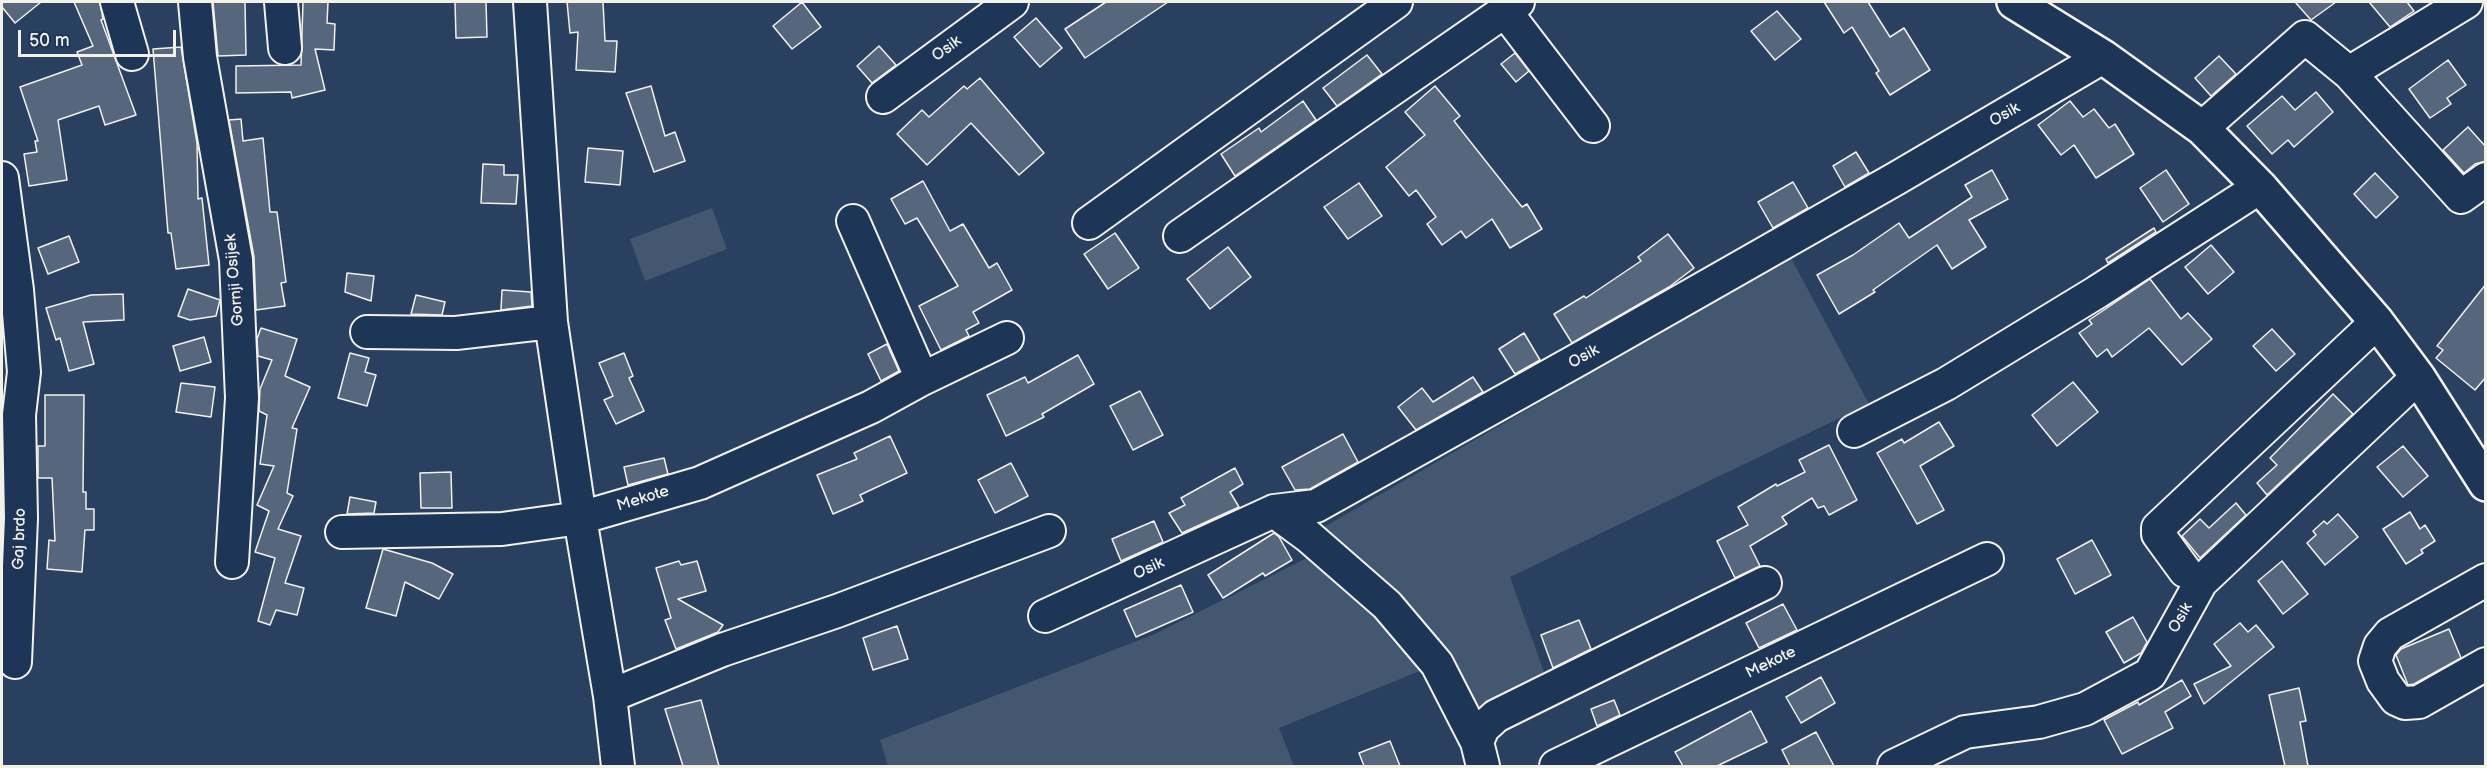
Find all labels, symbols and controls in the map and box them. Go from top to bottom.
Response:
scale bar [21,18,178,56]
text: 50 m [29,30,70,51]
street label: Osik [929,32,965,66]
street label: Osik [1986,99,2024,131]
street label: Gornji Osijek [221,233,249,327]
street label: Osik [1565,341,1603,373]
street label: Mekote [615,482,671,516]
street label: Gaj brdo [9,508,31,570]
street label: Osik [1131,554,1167,584]
street label: Osik [2165,599,2197,637]
street label: Mekote [1743,643,1799,683]

